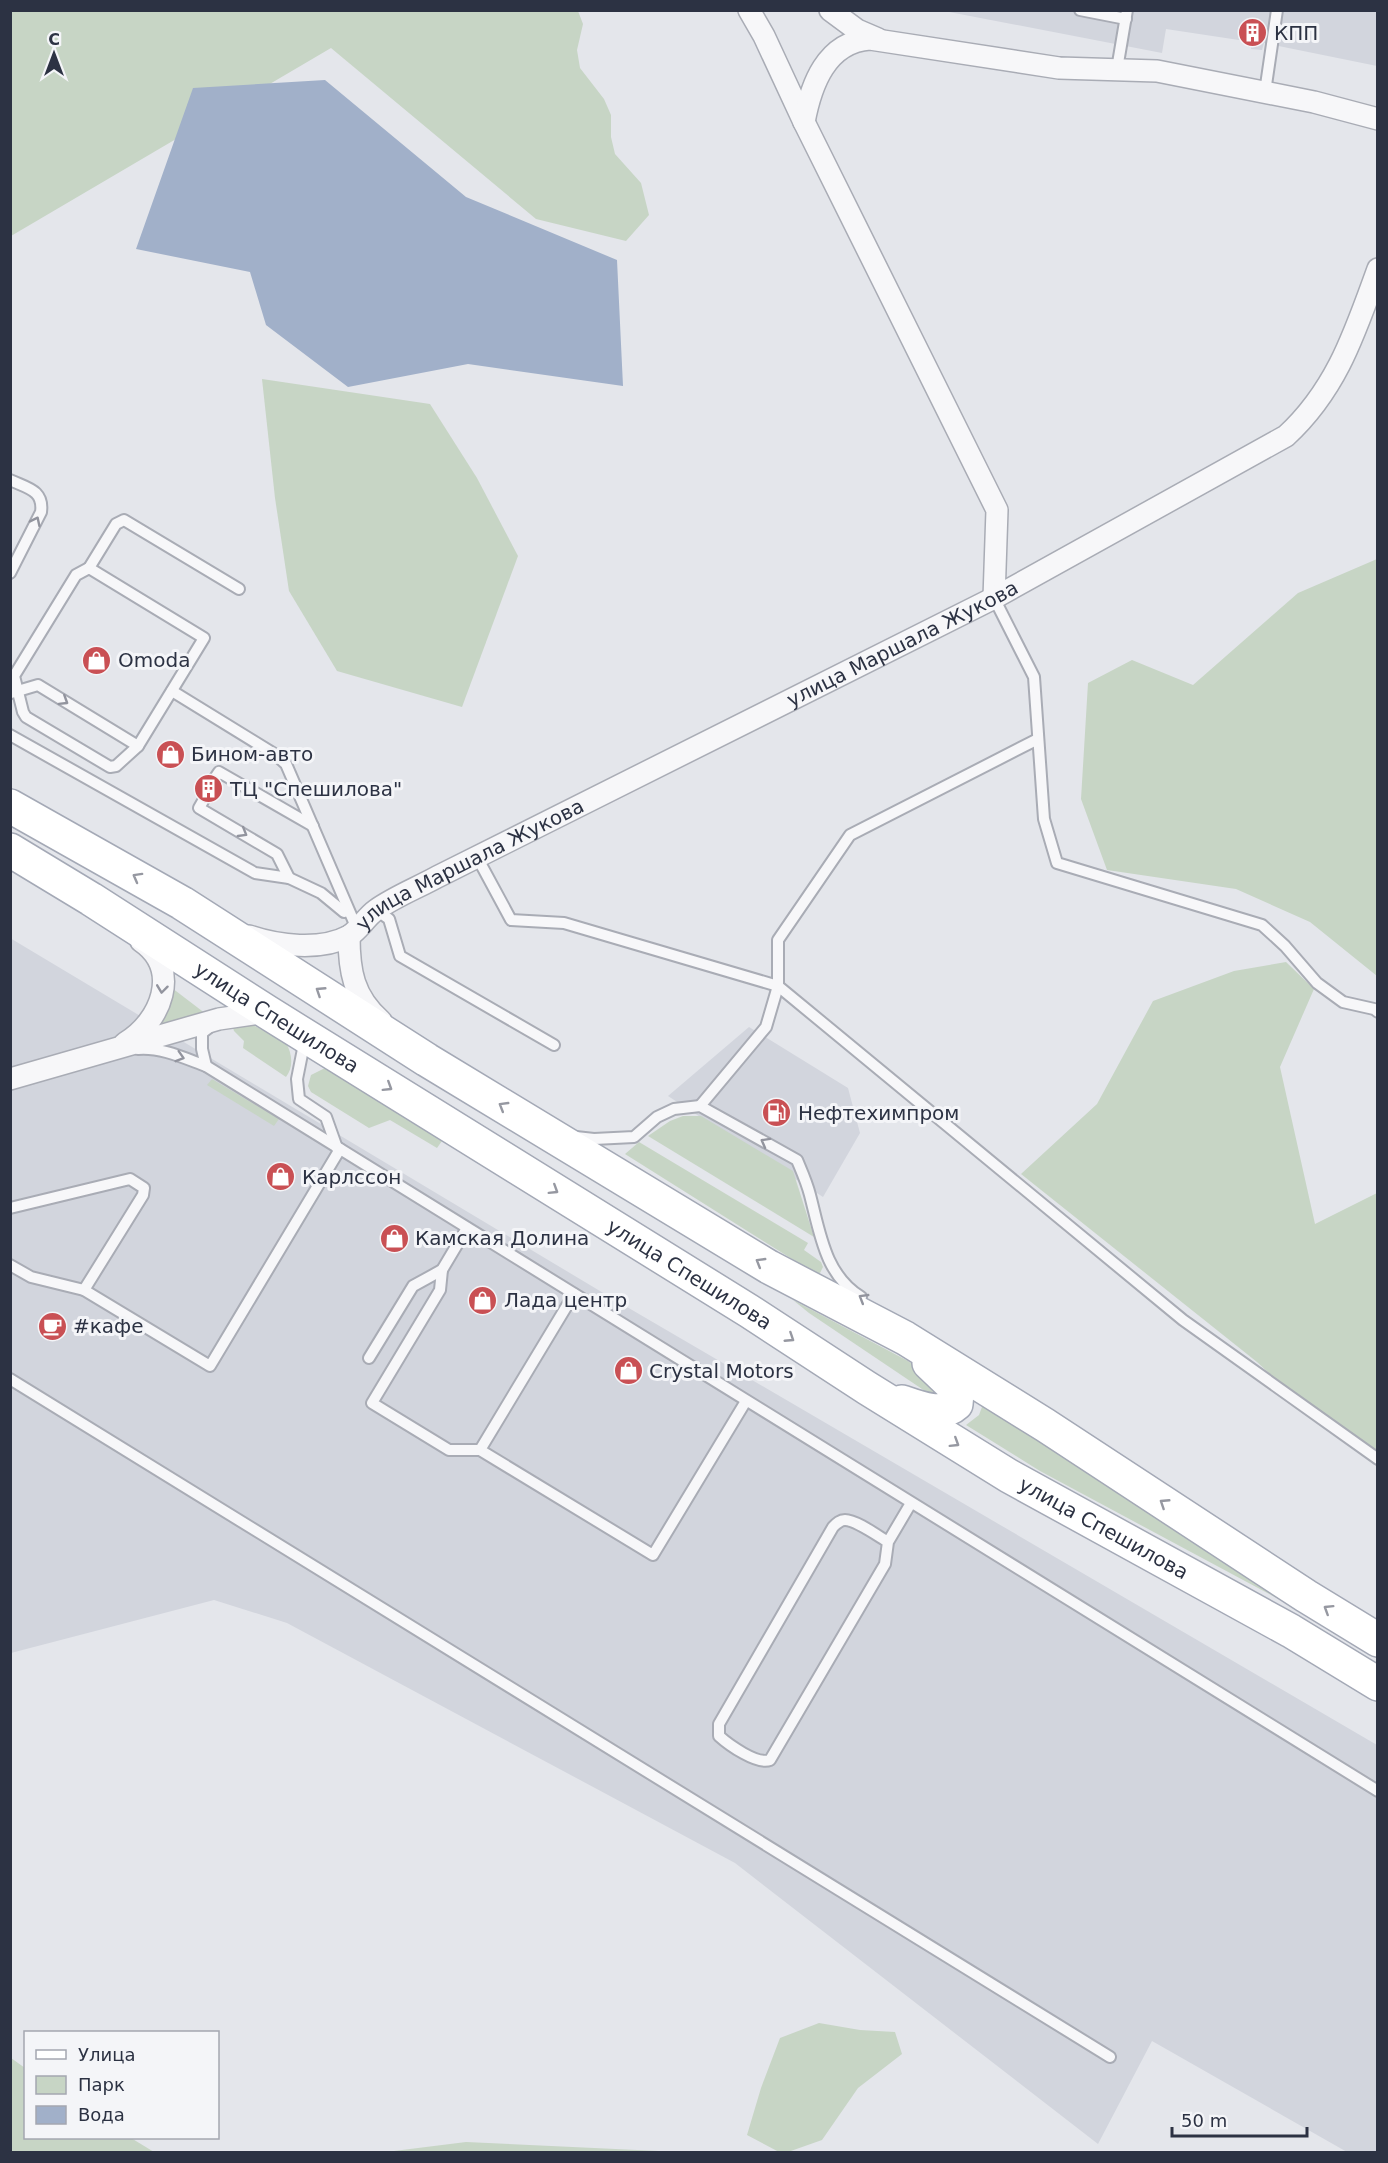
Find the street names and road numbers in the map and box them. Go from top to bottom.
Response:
street label: улица Маршала Жукова [783,575,1022,712]
street label: улица Маршала Жукова [350,793,588,935]
street label: улица Спешилова [190,957,363,1078]
street label: улица Спешилова [603,1214,776,1335]
street label: улица Спешилова [1015,1472,1193,1584]

